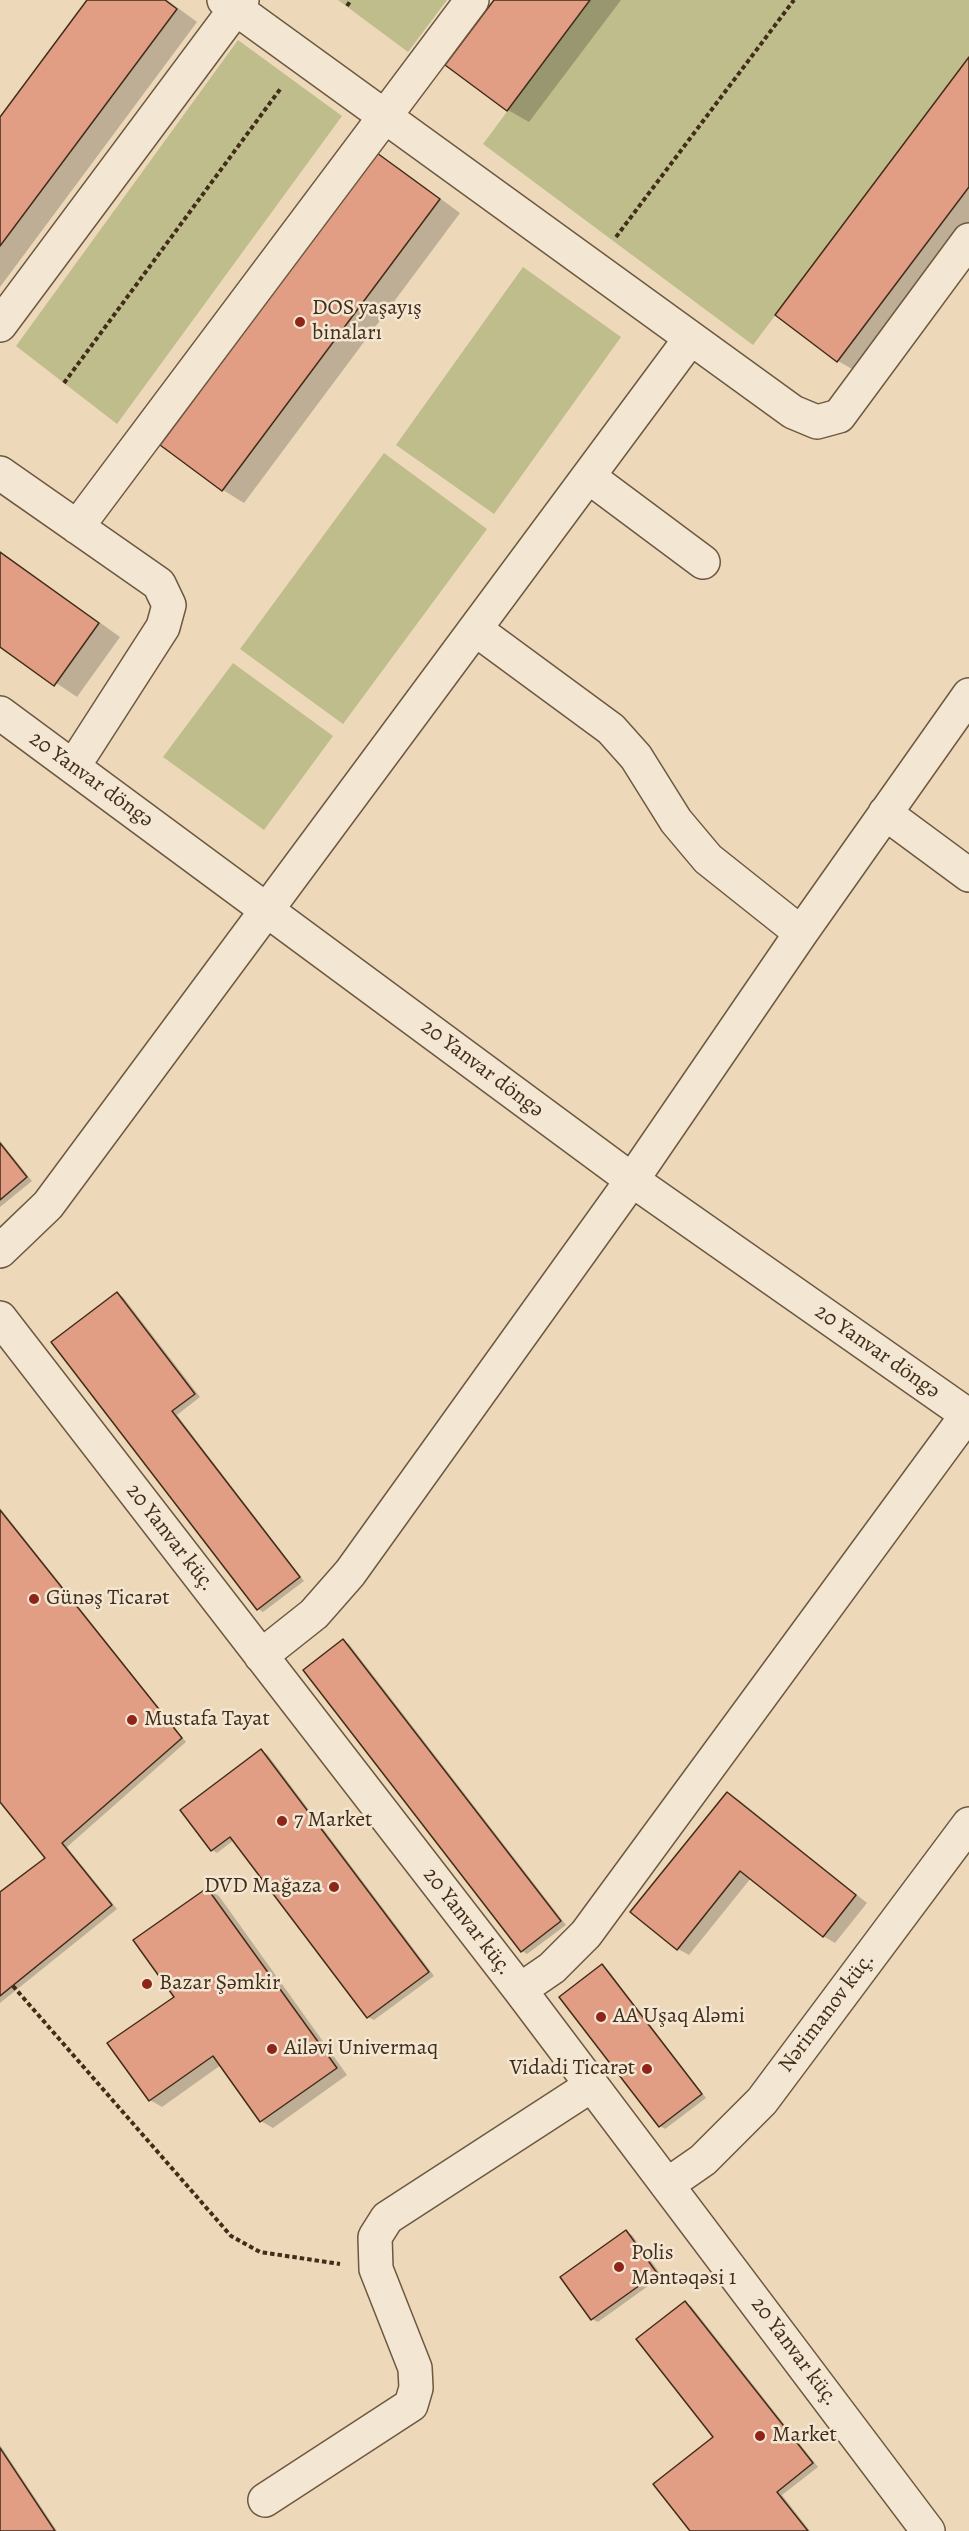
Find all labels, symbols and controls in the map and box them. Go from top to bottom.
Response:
place label: DOS yaşayış binaları [312,296,422,348]
marker: DOS yaşayış binaları [293,315,307,329]
street label: 20 Yanvar döngə [24,726,158,834]
street label: 20 Yanvar döngə [415,1014,549,1124]
street label: 20 Yanvar döngə [809,1299,945,1405]
street label: 20 Yanvar küç. [120,1479,220,1597]
place label: Günəş Ticarət [46,1586,169,1612]
marker: Günəş Ticarət [27,1592,41,1606]
place label: Mustafa Tayat [144,1707,270,1733]
marker: Mustafa Tayat [125,1713,139,1727]
place label: 7 Market [294,1808,372,1834]
marker: 7 Market [275,1814,289,1828]
street label: 20 Yanvar küç. [417,1863,517,1981]
place label: DVD Mağaza [204,1874,322,1900]
marker: DVD Mağaza [327,1880,341,1894]
street label: Nərimanov küç. [773,1948,881,2078]
place label: Bazar Şəmkir [159,1971,280,1997]
marker: Bazar Şəmkir [140,1977,154,1991]
place label: AA Uşaq Aləmi [613,2004,745,2030]
marker: AA Uşaq Aləmi [594,2010,608,2024]
place label: Ailəvi Univermaq [284,2036,438,2062]
marker: Ailəvi Univermaq [265,2042,279,2056]
place label: Vidadi Ticarət [510,2056,635,2082]
marker: Vidadi Ticarət [640,2062,654,2076]
place label: Polis Məntəqəsi 1 [631,2241,736,2292]
marker: Polis Məntəqəsi 1 [612,2260,626,2274]
street label: 20 Yanvar küç. [744,2292,844,2412]
place label: Market [772,2423,837,2449]
marker: Market [753,2429,767,2443]

